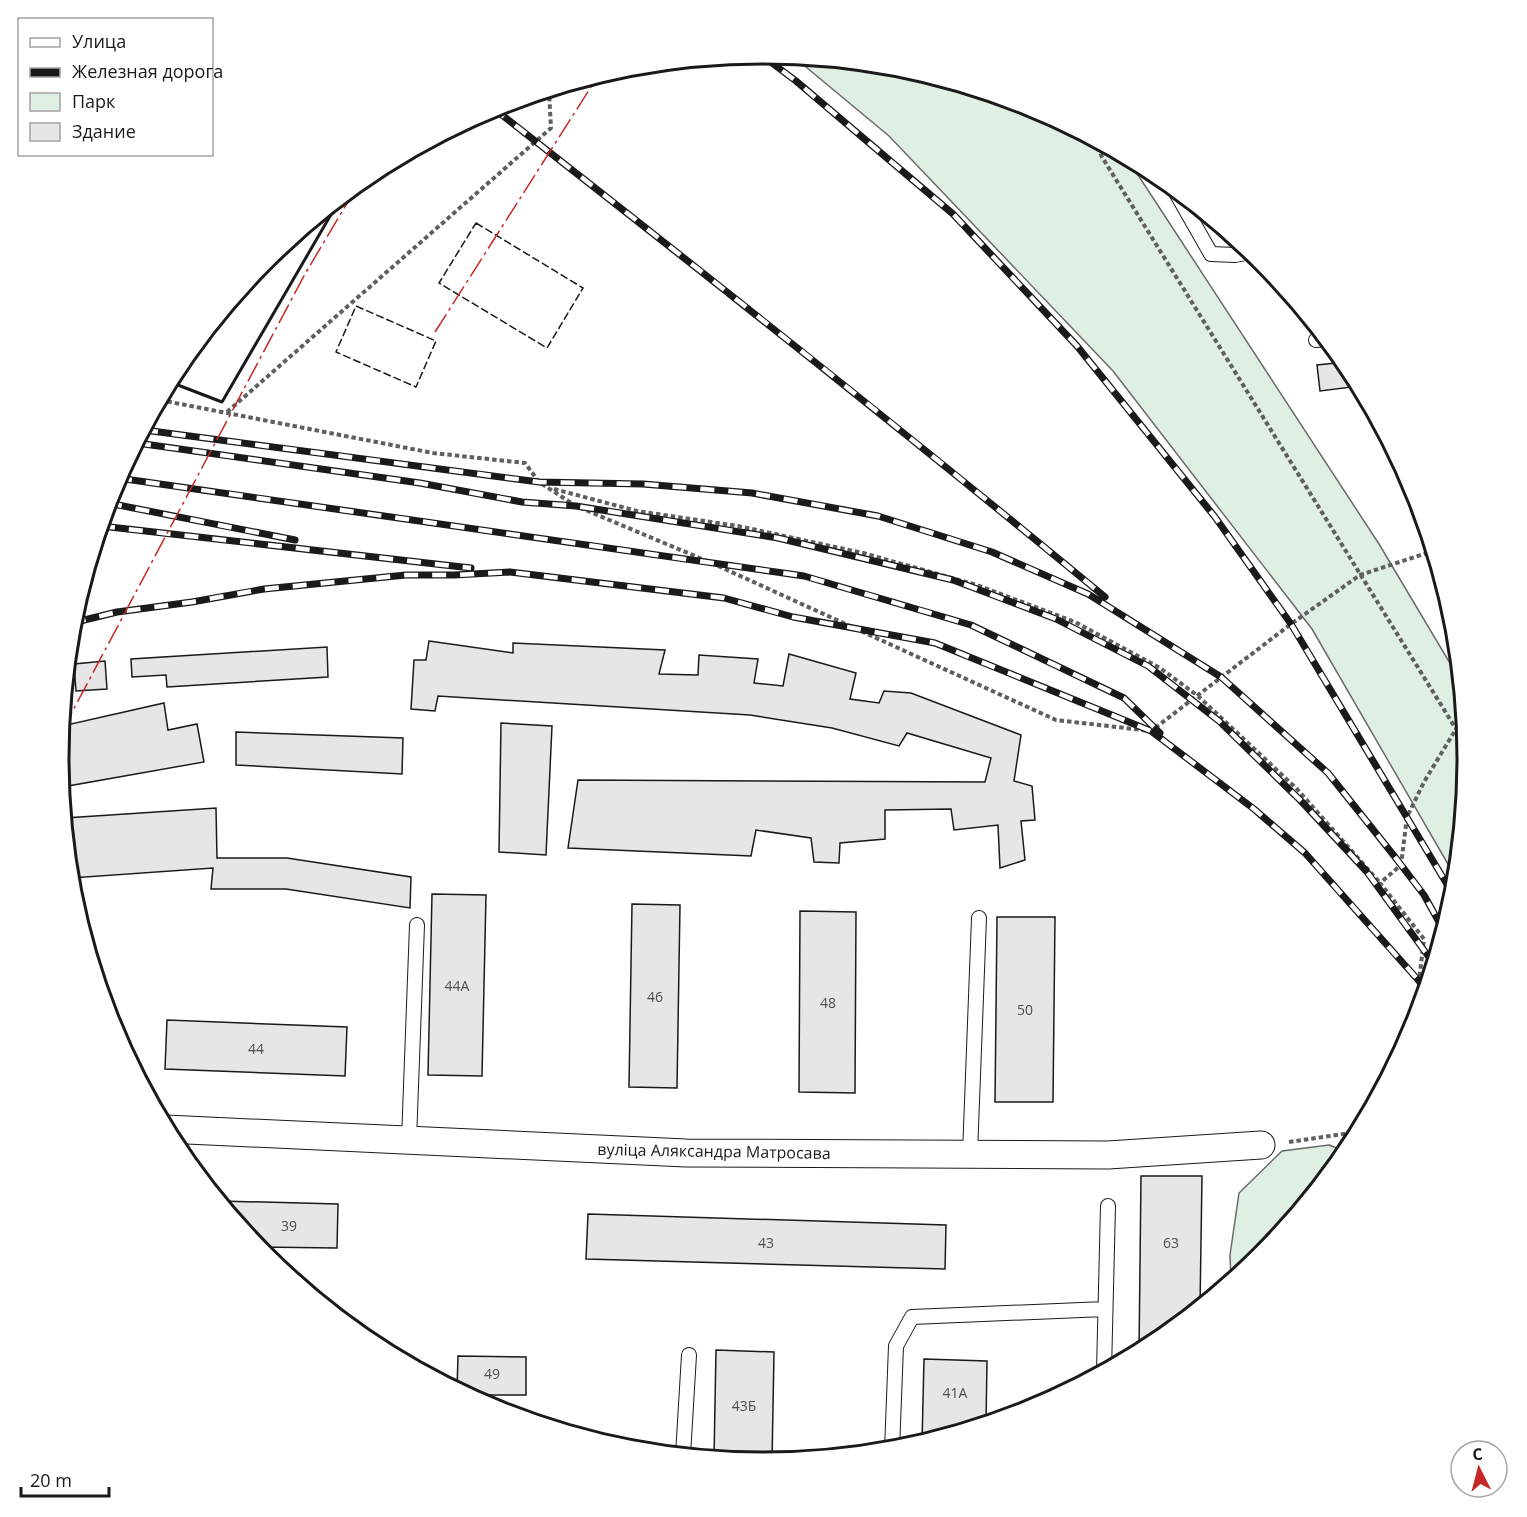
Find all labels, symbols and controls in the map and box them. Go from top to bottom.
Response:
legend [18,18,213,156]
text: Улица [72,29,126,53]
text: Железная дорога [72,59,223,83]
text: Парк [72,89,116,113]
text: Здание [72,119,136,143]
house number: 44А [445,976,470,995]
house number: 46 [647,987,663,1006]
house number: 48 [820,993,836,1012]
house number: 50 [1017,1000,1033,1019]
house number: 44 [248,1039,264,1058]
street label: вуліца Аляксандра Матросава [597,1138,831,1164]
house number: 39 [281,1216,297,1235]
house number: 43 [758,1233,774,1252]
house number: 63 [1163,1233,1179,1252]
house number: 49 [484,1364,500,1383]
house number: 41А [943,1383,968,1402]
house number: 43Б [732,1396,756,1415]
north arrow [1449,1439,1509,1499]
text: С [1471,1443,1484,1466]
scale bar [21,1460,110,1498]
text: 20 m [30,1468,72,1492]

